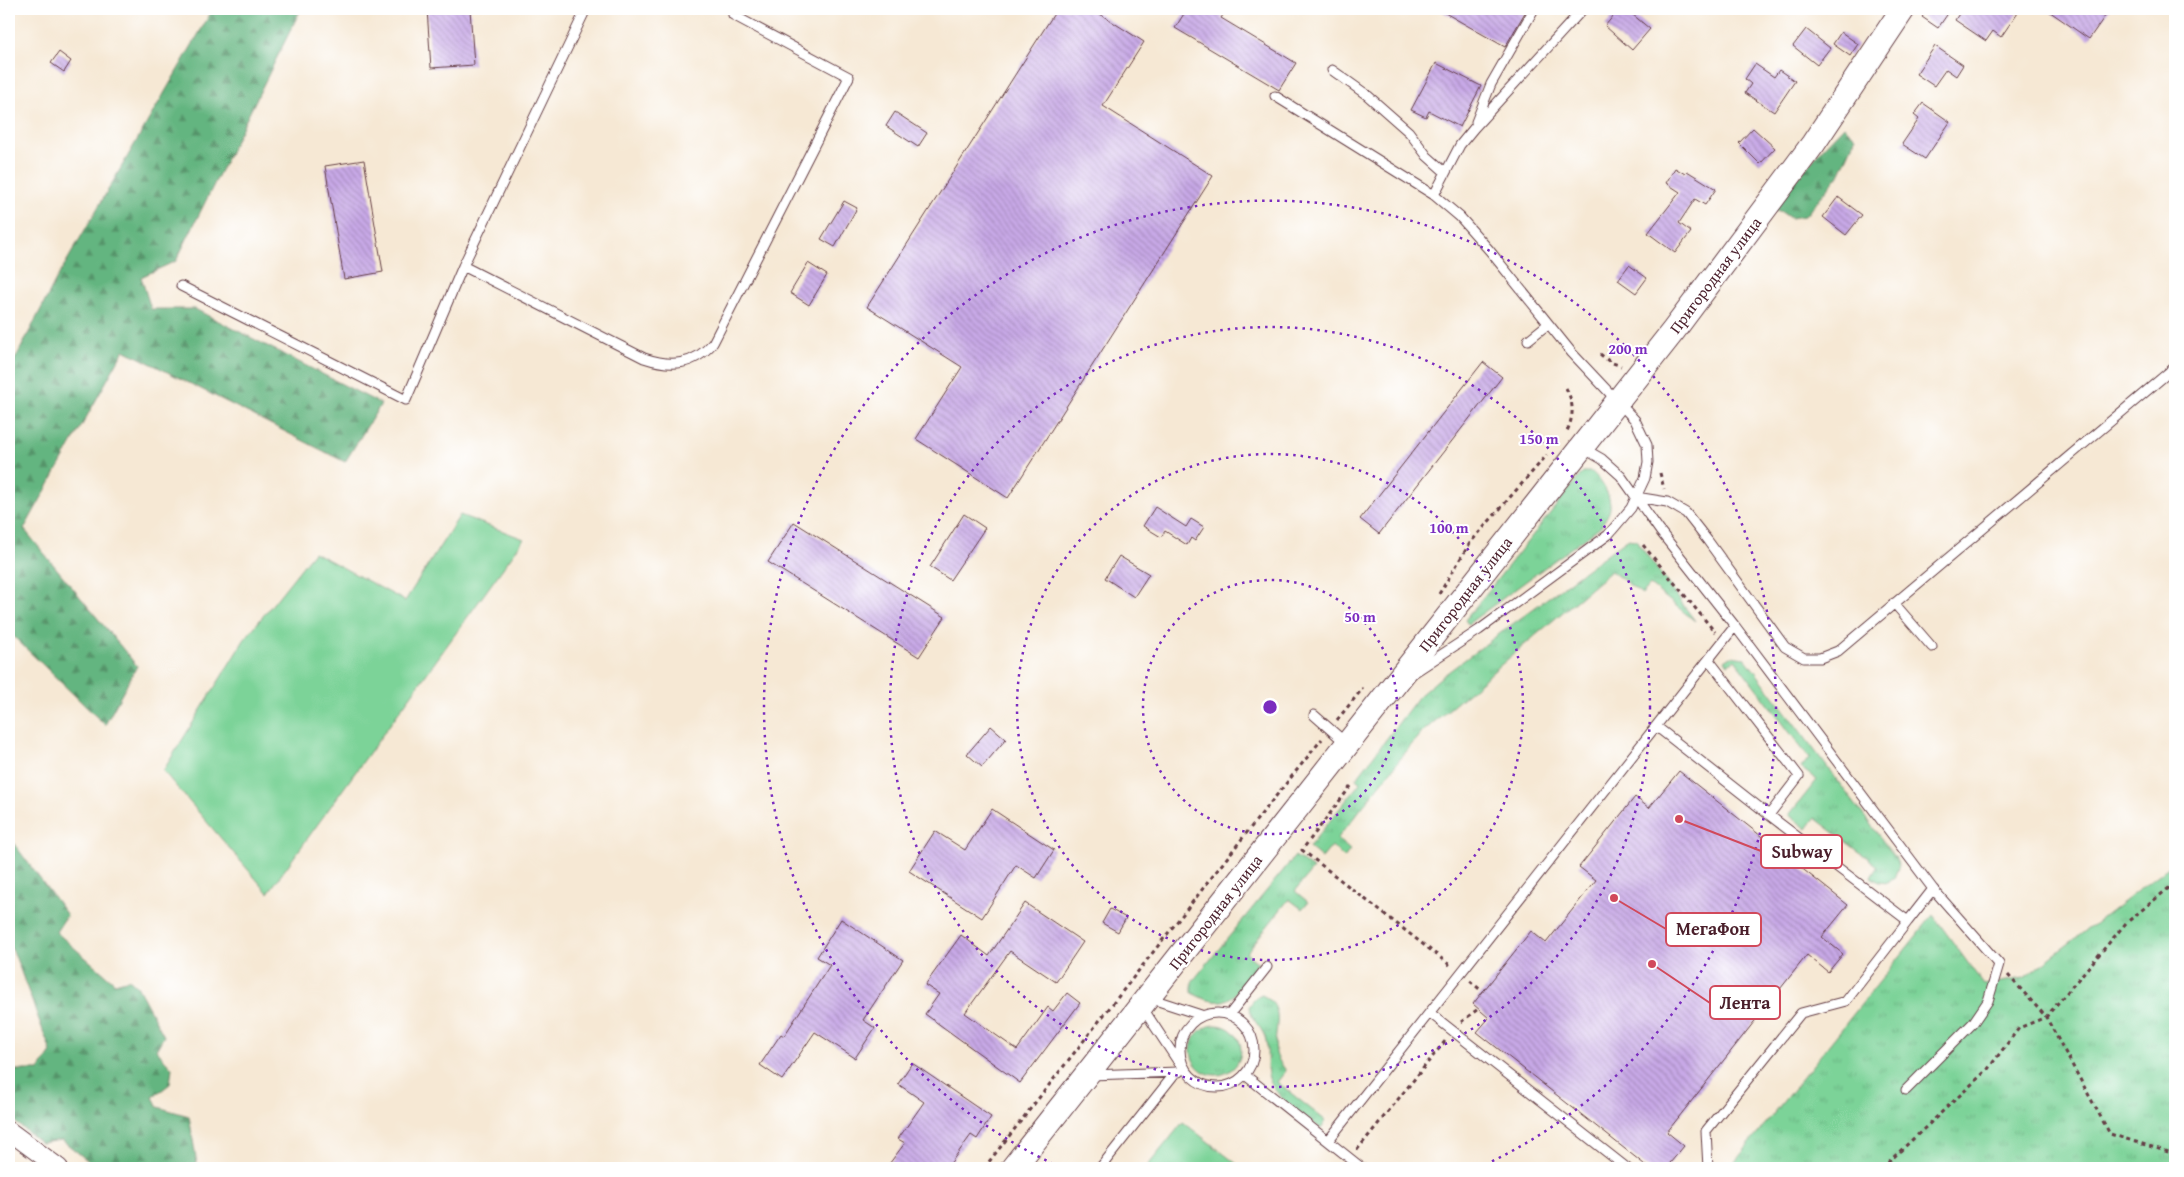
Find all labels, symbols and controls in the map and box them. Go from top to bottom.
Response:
street label: Пригородная улица [1663,211,1767,338]
text: 200 m [1608,338,1648,359]
text: 150 m [1519,428,1559,449]
text: 100 m [1429,517,1469,538]
street label: Пригородная улица [1412,531,1518,657]
text: 50 m [1344,606,1376,627]
centre of rings [1261,698,1279,716]
callout: Subway [1761,835,1842,868]
text: Subway [1772,838,1833,865]
street label: Пригородная улица [1162,849,1268,975]
callout: МегаФон [1666,913,1761,946]
text: МегаФон [1676,915,1750,942]
callout: Лента [1710,986,1780,1019]
text: Лента [1720,989,1771,1016]

